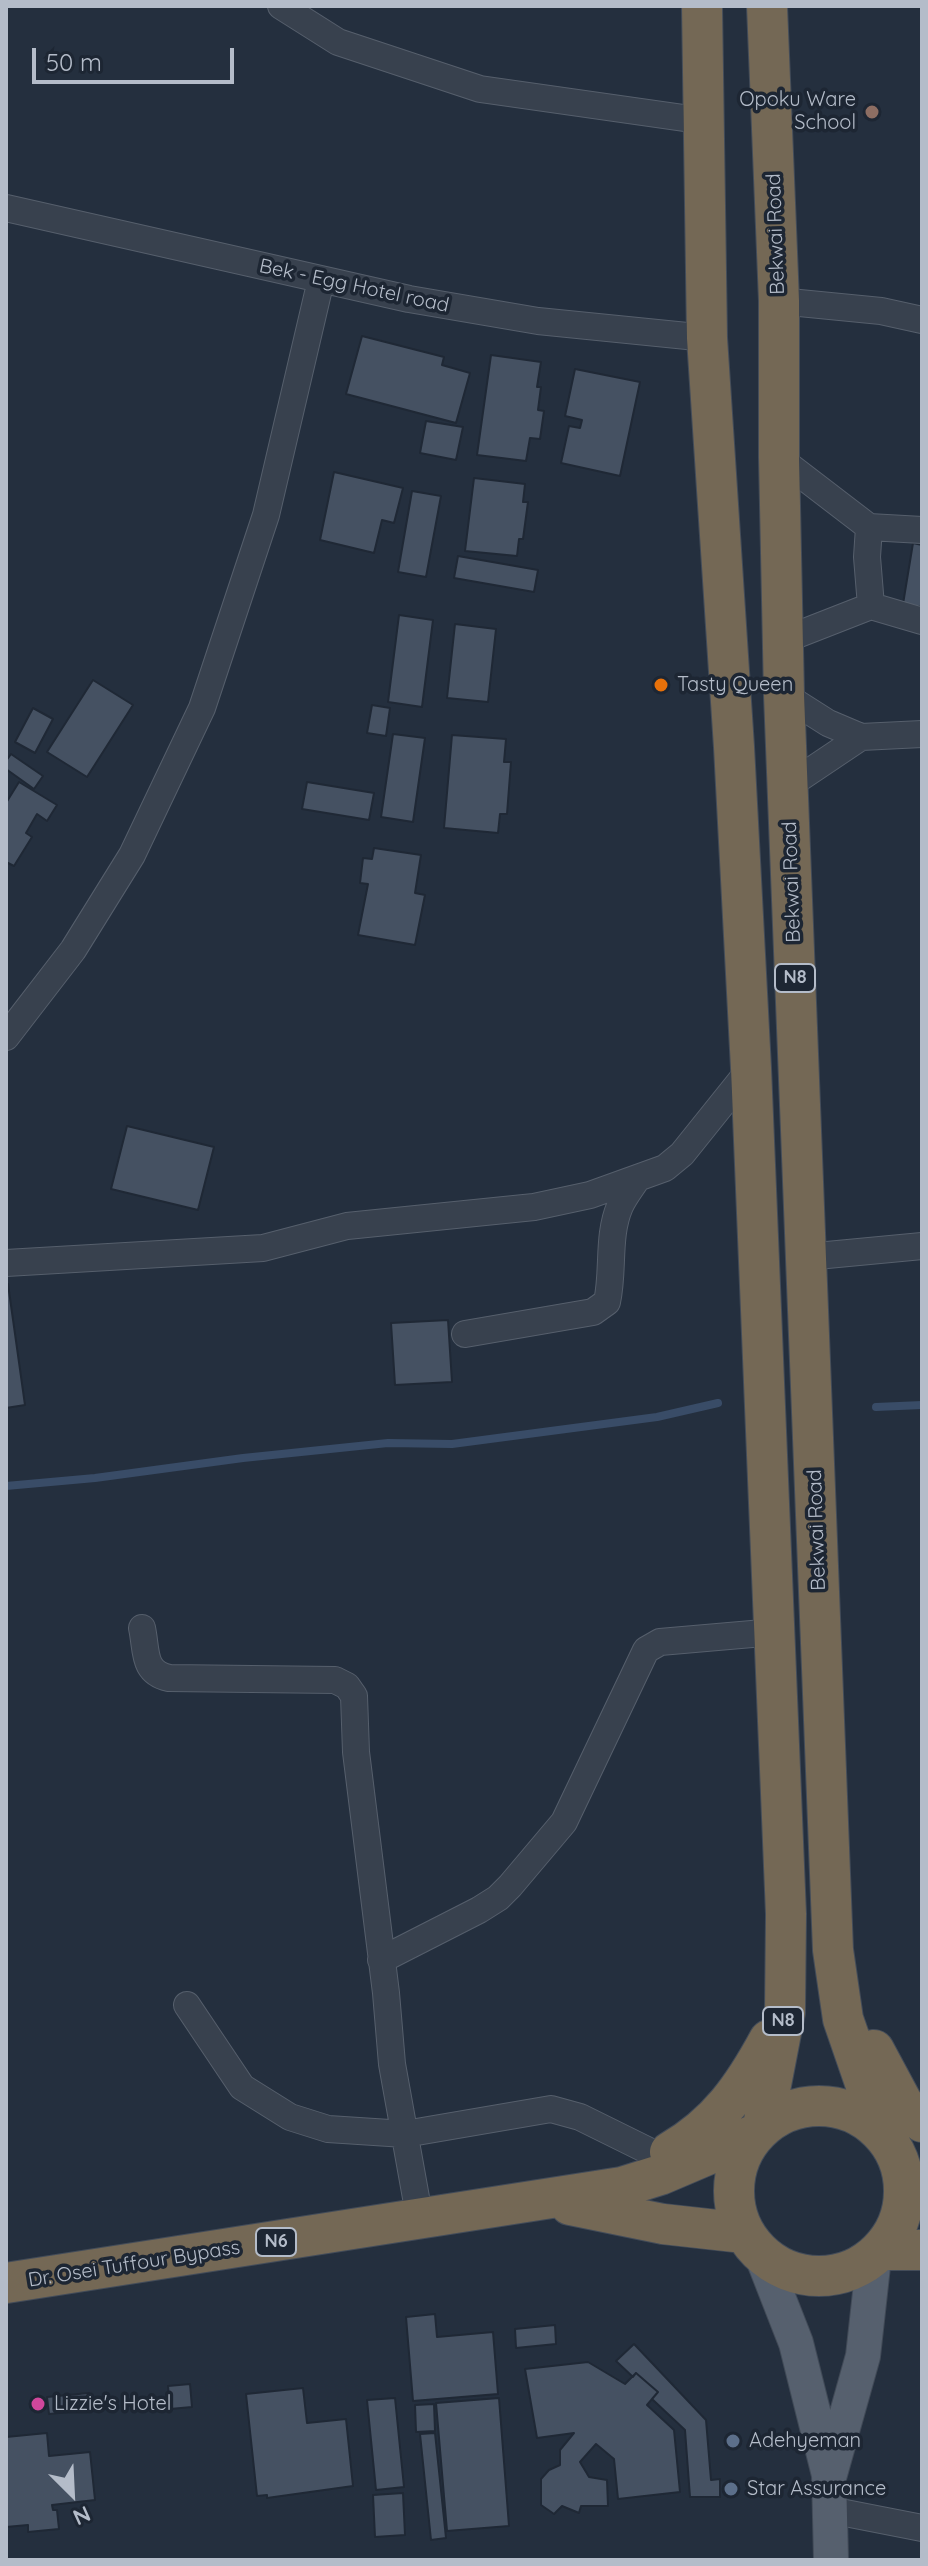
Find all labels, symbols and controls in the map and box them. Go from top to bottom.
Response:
scale bar [36,32,238,82]
text: 50 m [46,47,102,77]
place label: Opoku Ware School [739,88,856,135]
marker: Opoku Ware School [863,103,881,121]
street label: Bekwai Road [762,173,790,295]
street label: Bek - Egg Hotel road [257,254,451,318]
place label: Tasty Queen [677,673,793,697]
marker: Tasty Queen [652,676,670,694]
street label: Bekwai Road [778,821,806,943]
road number: N8 [775,964,815,992]
street label: Bekwai Road [803,1469,831,1591]
road number: N8 [763,2007,803,2035]
road number: N6 [256,2228,296,2256]
street label: Dr. Osei Tuffour Bypass [26,2235,242,2293]
place label: Lizzie's Hotel [54,2392,171,2416]
marker: Lizzie's Hotel [29,2395,47,2413]
place label: Adehyeman [749,2429,861,2453]
marker: Adehyeman [724,2432,742,2450]
north arrow [32,2454,112,2534]
place label: Star Assurance [747,2477,886,2501]
marker: Star Assurance [722,2480,740,2498]
text: N [69,2500,95,2532]

